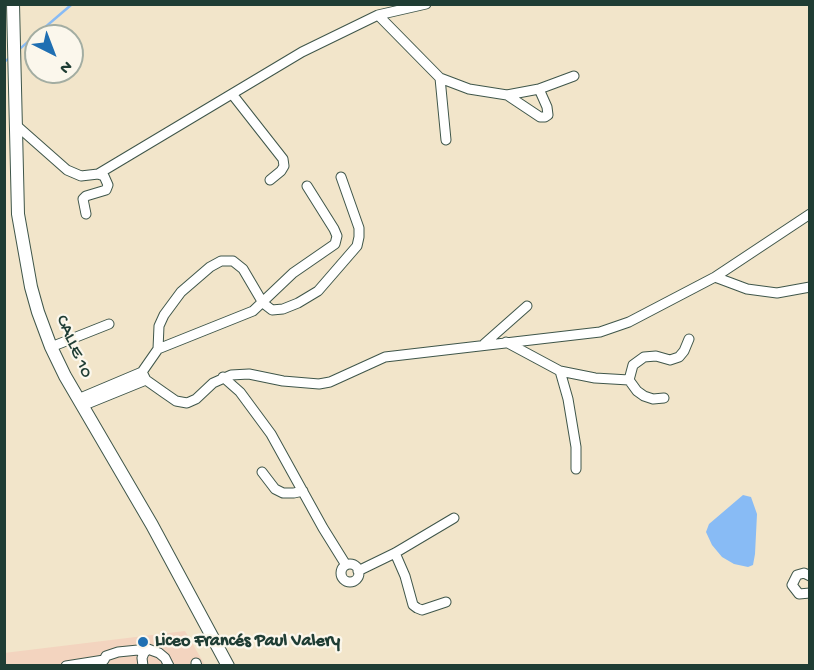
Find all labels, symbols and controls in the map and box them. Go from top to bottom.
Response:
north arrow [24,24,84,84]
text: N [55,56,75,77]
street label: CALLE 10 [50,312,96,382]
place label: Liceo Francés Paul Valery [155,631,340,653]
marker: Liceo Francés Paul Valery [136,635,150,649]

